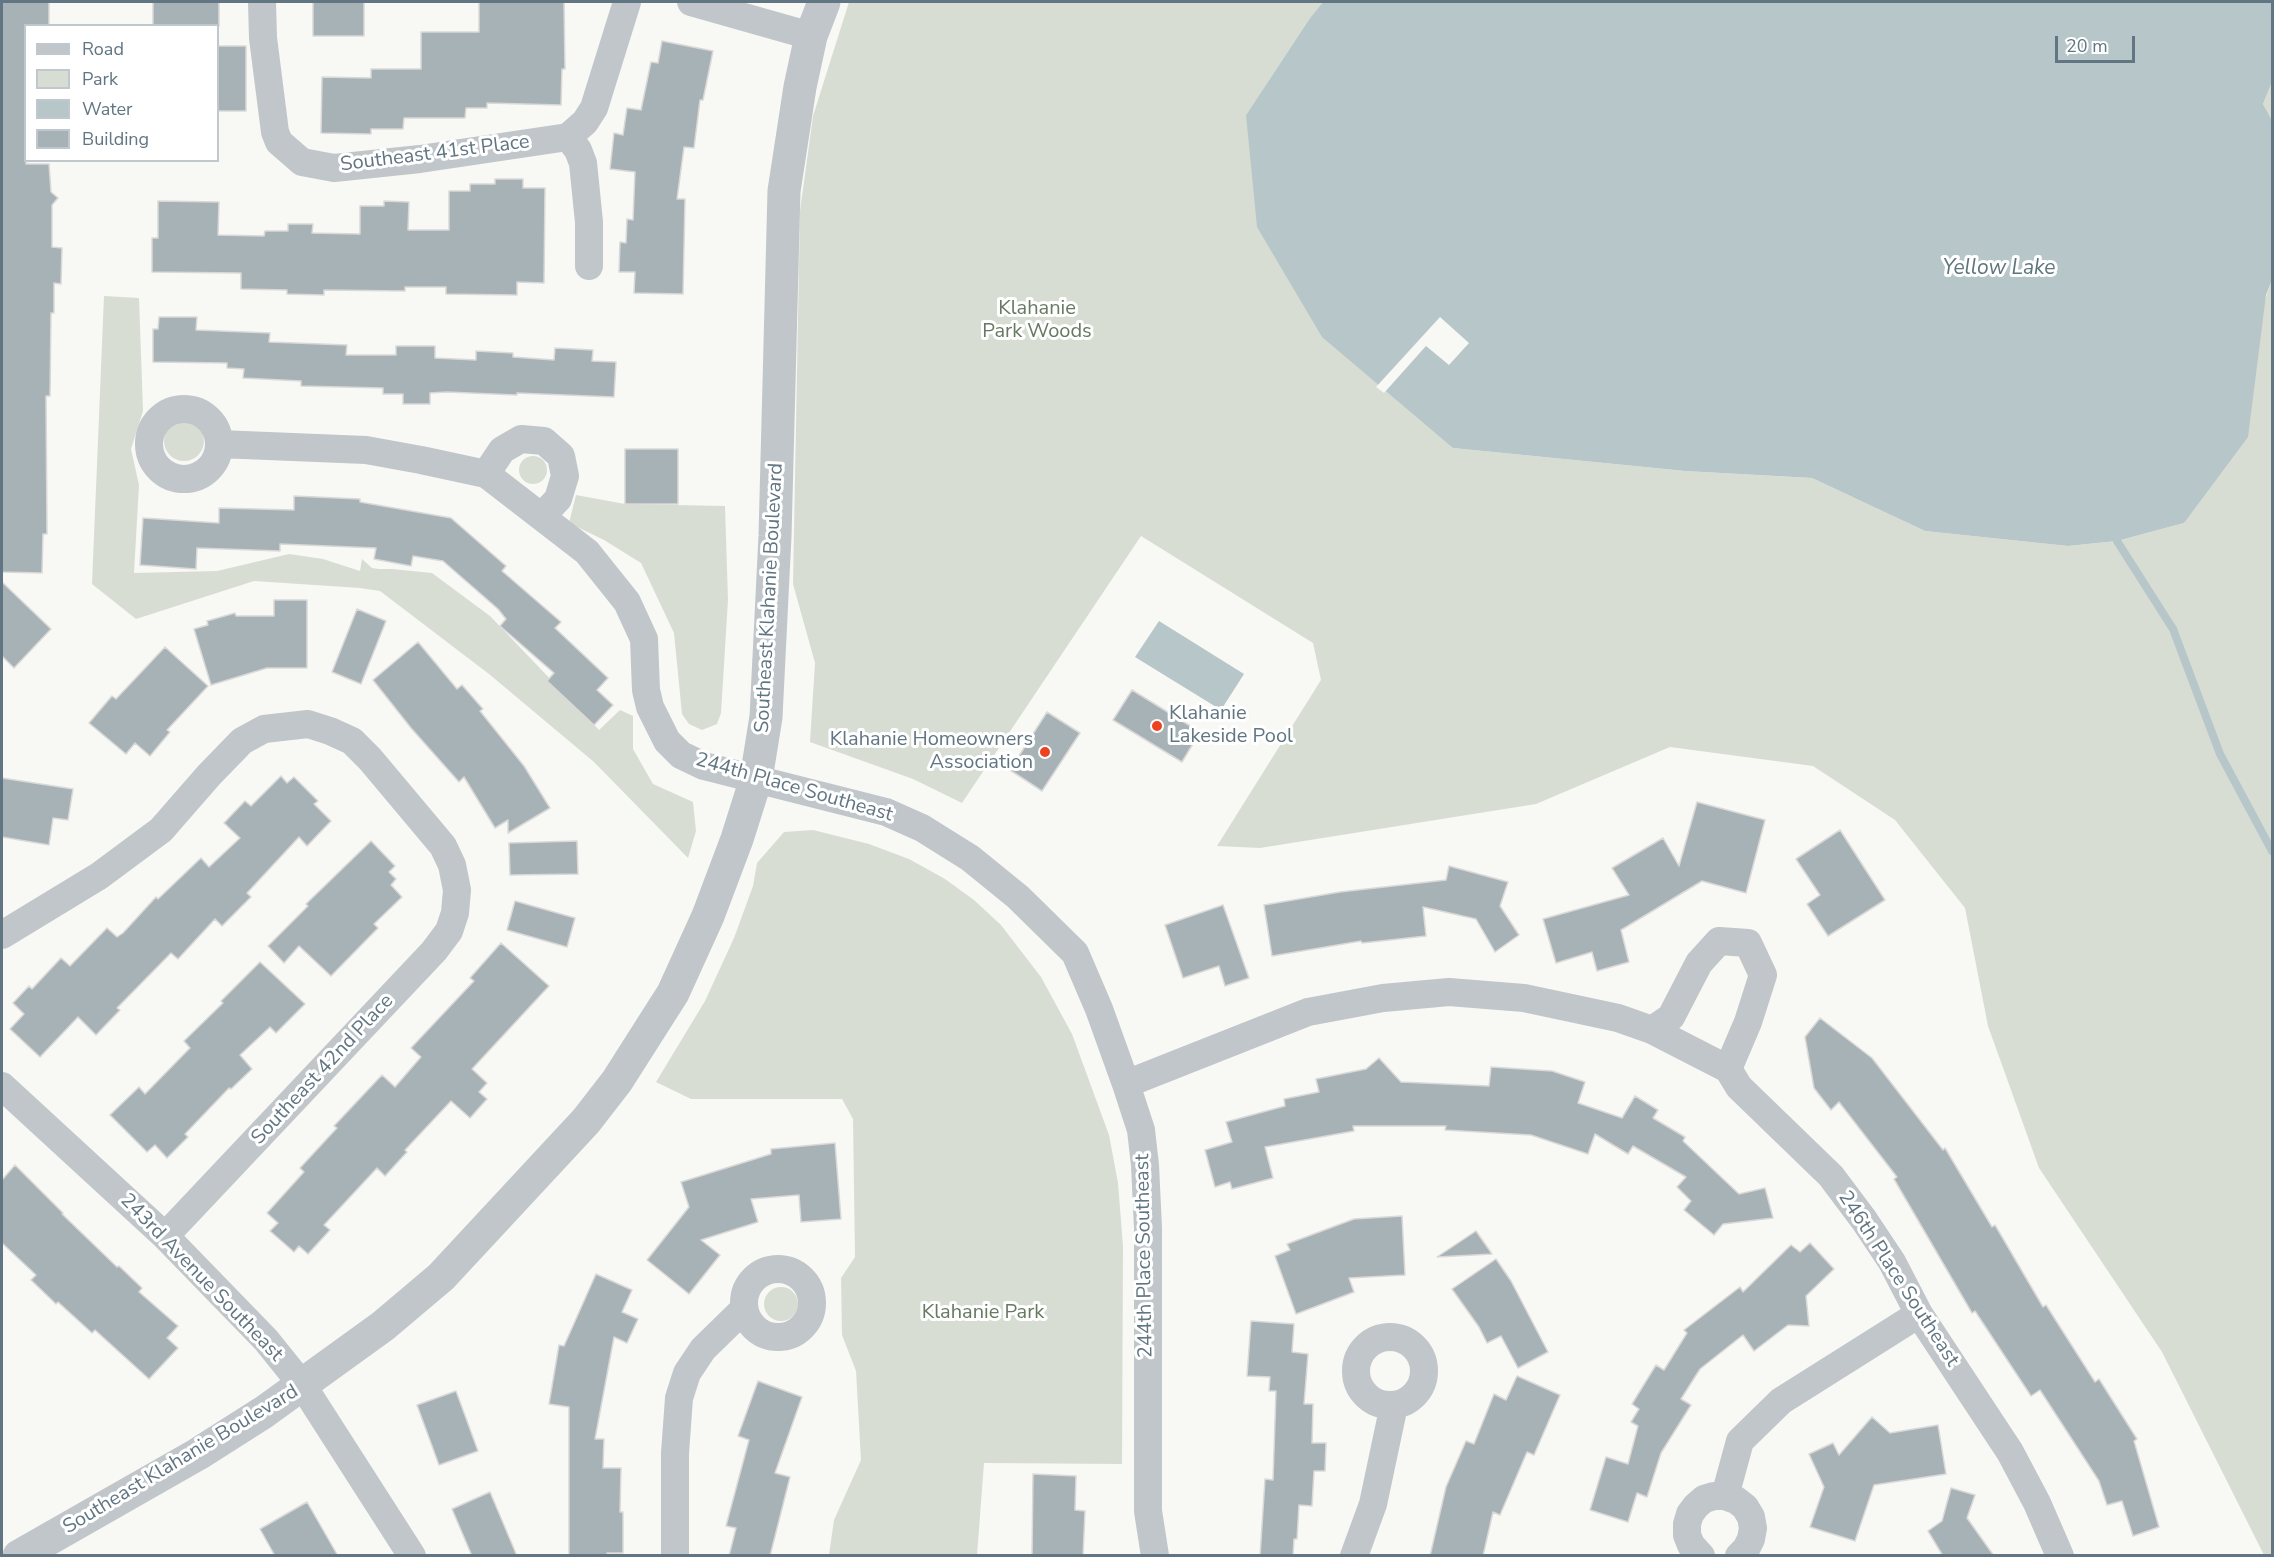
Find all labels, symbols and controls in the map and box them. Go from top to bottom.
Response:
legend [24,24,219,162]
scale bar [2058,24,2138,62]
text: 20 m [2066,34,2108,58]
text: Road [82,37,124,61]
text: Park [82,67,118,91]
text: Water [82,97,133,121]
text: Building [82,127,149,151]
street label: Southeast 41st Place [339,130,531,178]
water label: Yellow Lake [1943,256,2055,282]
park label: Klahanie Park Woods [982,297,1092,344]
street label: Southeast Klahanie Boulevard [751,462,789,734]
place label: Klahanie Lakeside Pool [1169,702,1293,749]
marker: Klahanie Lakeside Pool [1150,719,1164,733]
place label: Klahanie Homeowners Association [830,728,1033,775]
marker: Klahanie Homeowners Association [1038,745,1052,759]
street label: 244th Place Southeast [693,748,895,828]
street label: Southeast 42nd Place [247,990,399,1150]
street label: 244th Place Southeast [1131,1154,1159,1358]
street label: 246th Place Southeast [1832,1187,1964,1371]
street label: 243rd Avenue Southeast [115,1189,287,1367]
park label: Klahanie Park [922,1301,1044,1325]
street label: Southeast Klahanie Boulevard [59,1380,303,1540]

